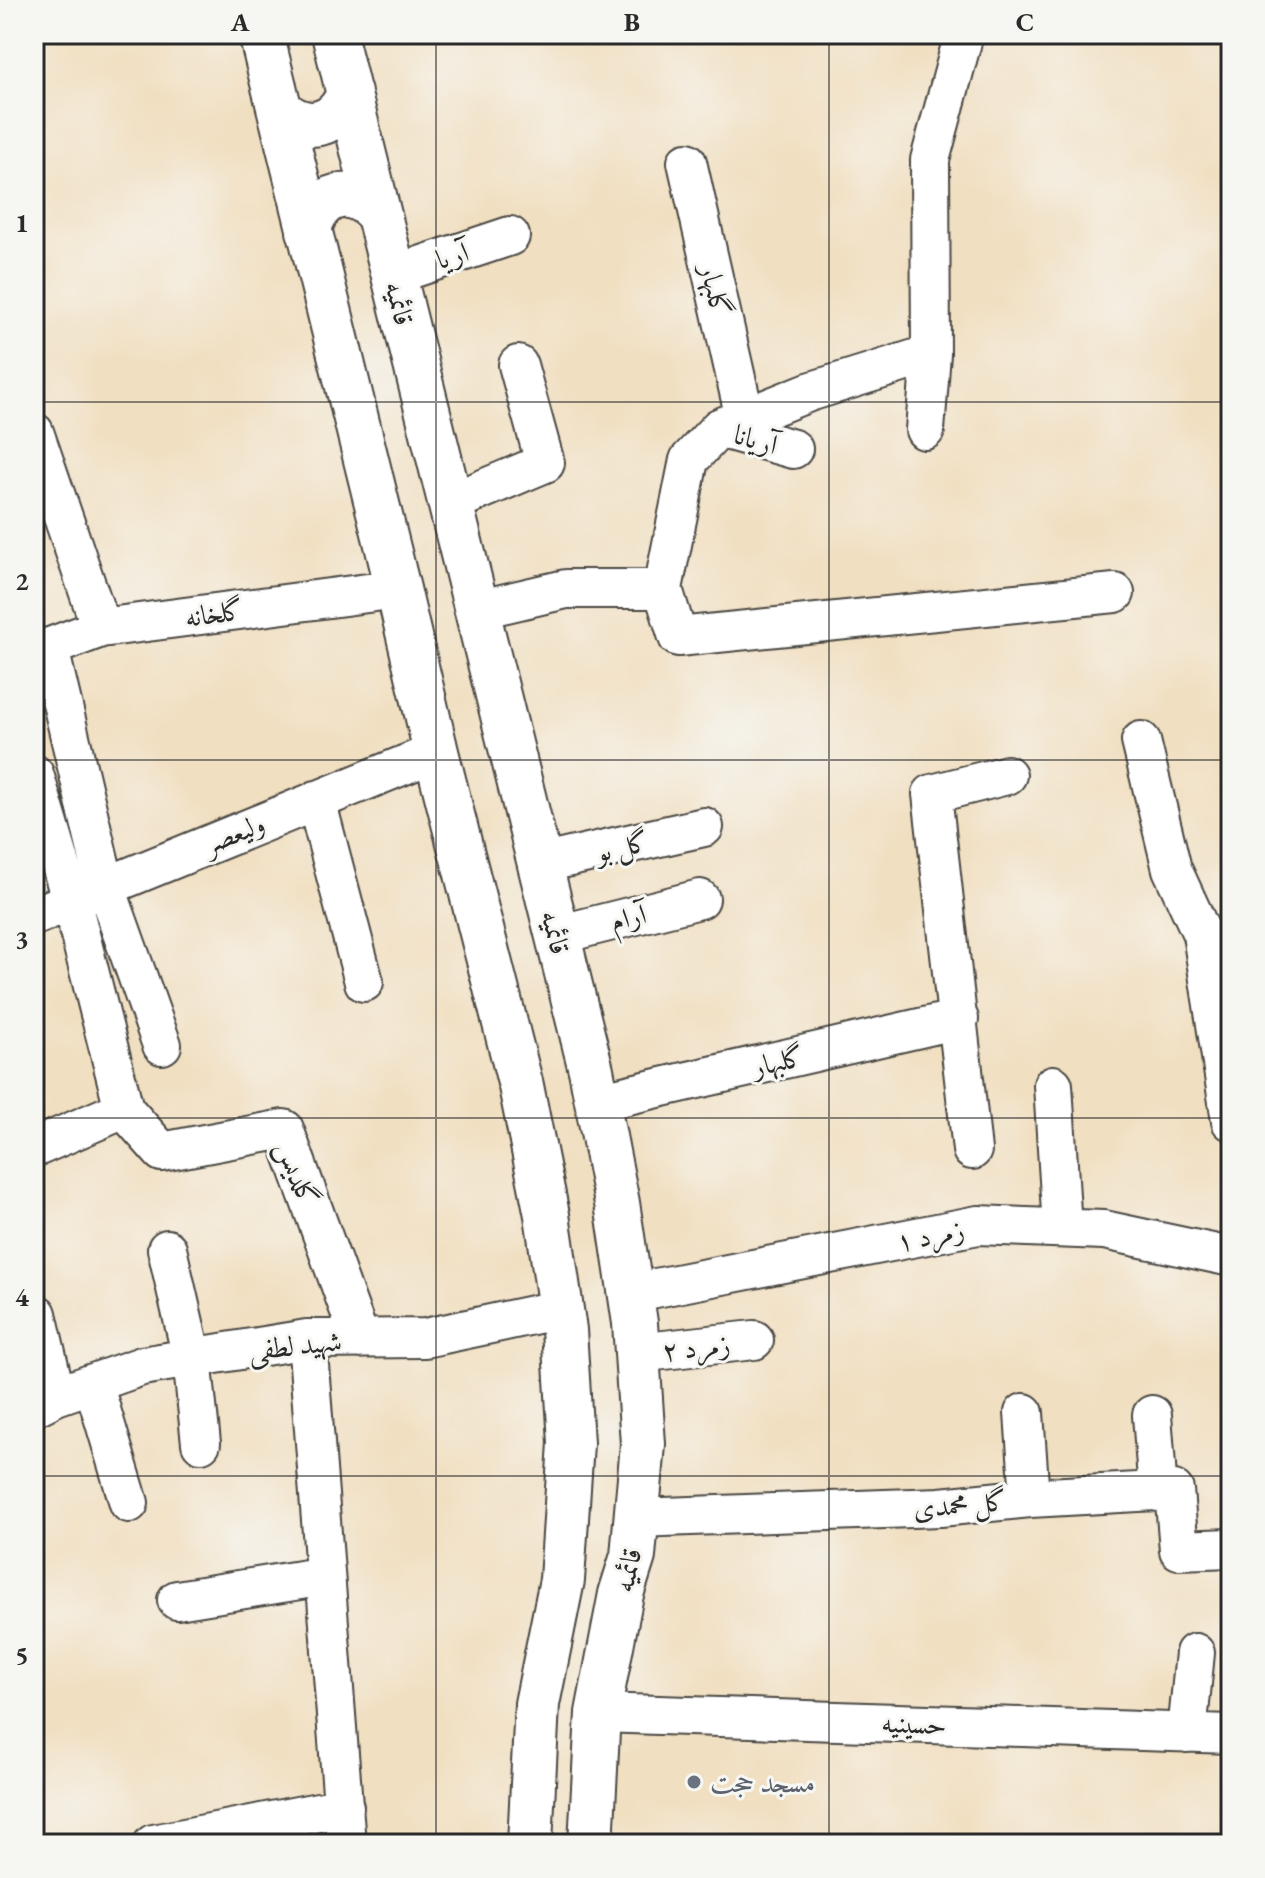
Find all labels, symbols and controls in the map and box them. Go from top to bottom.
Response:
text: A [230,5,250,39]
text: B [624,5,640,39]
text: C [1016,5,1034,39]
text: 1 [15,206,29,240]
street label: آریا [431,232,476,277]
street label: گلبهار [691,258,739,320]
street label: قائمیه [377,277,423,329]
street label: آریانا [730,416,785,463]
text: 2 [15,564,29,598]
street label: گلخانه [182,591,246,635]
street label: ولیعصر [195,805,270,864]
street label: گل بو [589,822,653,872]
street label: آرام [606,894,654,946]
street label: قائمیه [533,906,579,958]
text: 3 [15,922,29,956]
street label: گلبهار [746,1038,808,1086]
street label: گلدیس [268,1135,327,1211]
street label: زمرد ۱ [893,1211,968,1261]
text: 4 [15,1280,29,1314]
street label: شهید لطفی [247,1322,344,1371]
street label: زمرد ۲ [660,1326,732,1370]
street label: گل محمدی [912,1482,1009,1528]
street label: قائمیه [604,1544,650,1596]
text: 5 [15,1638,29,1672]
street label: حسینیه [881,1704,947,1742]
place label: مسجد حجت [710,1764,815,1800]
marker: مسجد حجت [685,1773,703,1791]

